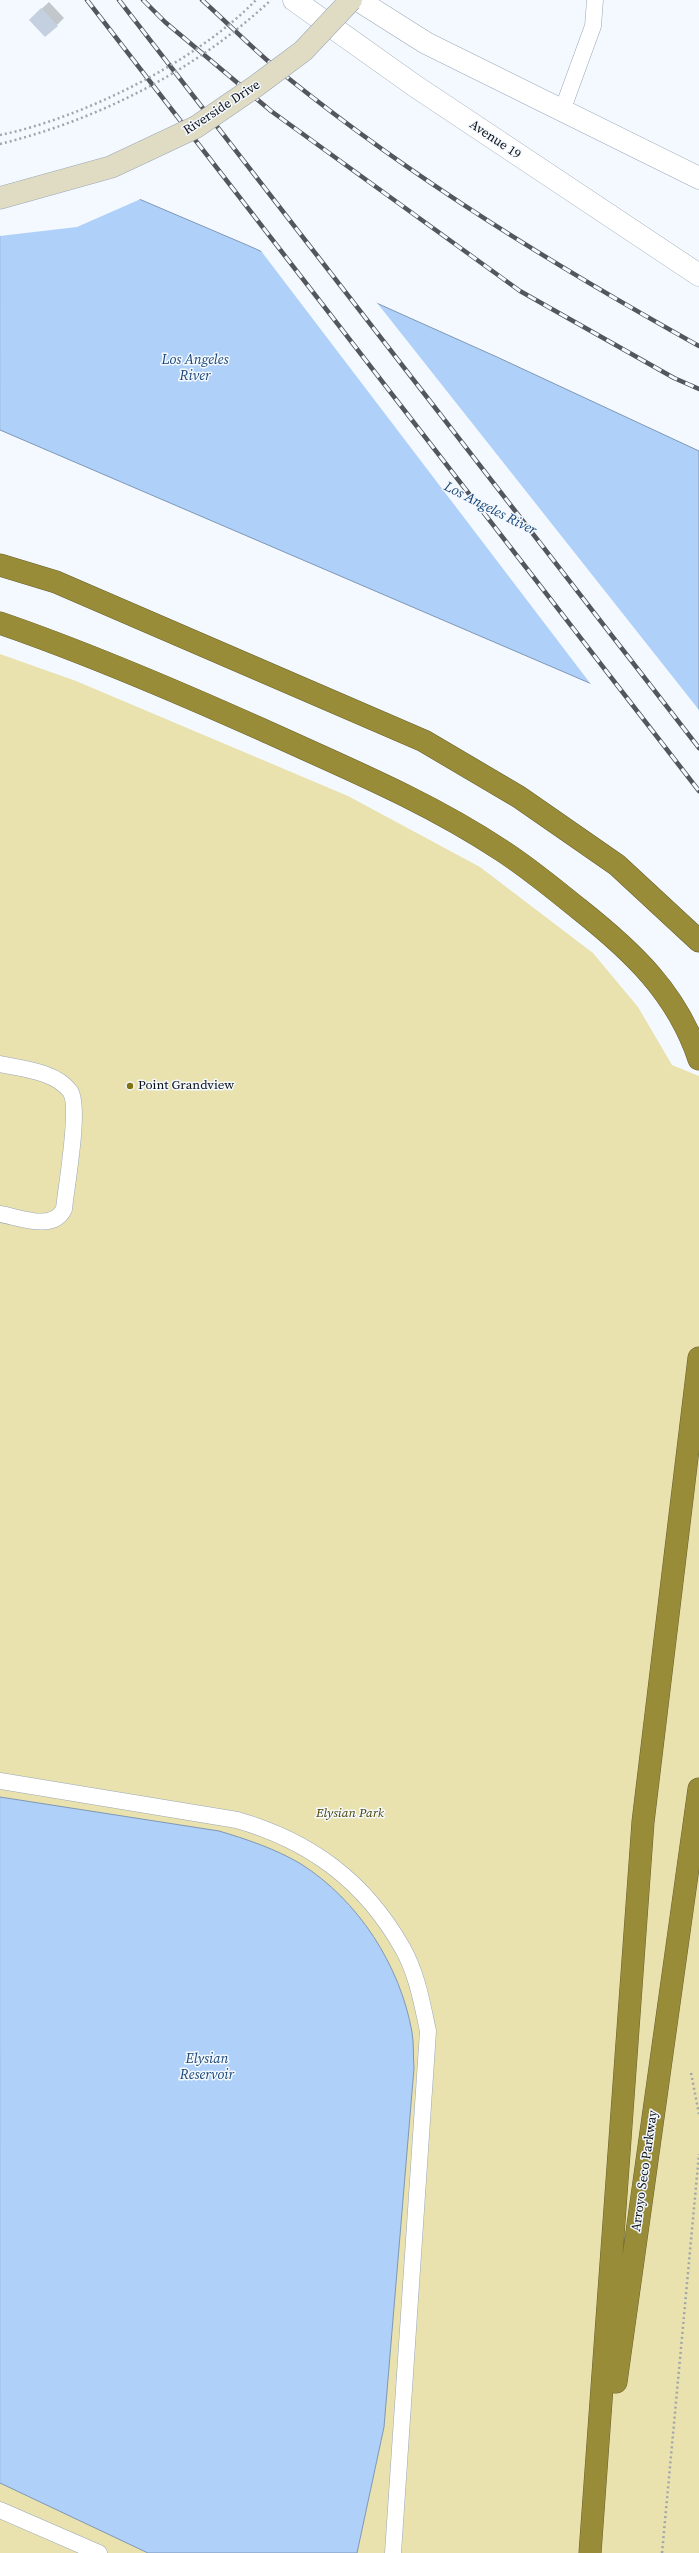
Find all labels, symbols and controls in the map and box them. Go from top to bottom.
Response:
street label: Riverside Drive [181,77,263,139]
street label: Avenue 19 [466,117,524,163]
water label: Los Angeles River [162,352,228,384]
water label: Los Angeles River [441,479,539,539]
place label: Point Grandview [138,1078,234,1094]
marker: Point Grandview [125,1081,135,1091]
park label: Elysian Park [316,1806,384,1822]
water label: Elysian Reservoir [180,2051,234,2084]
street label: Arroyo Seco Parkway [629,2109,661,2233]

